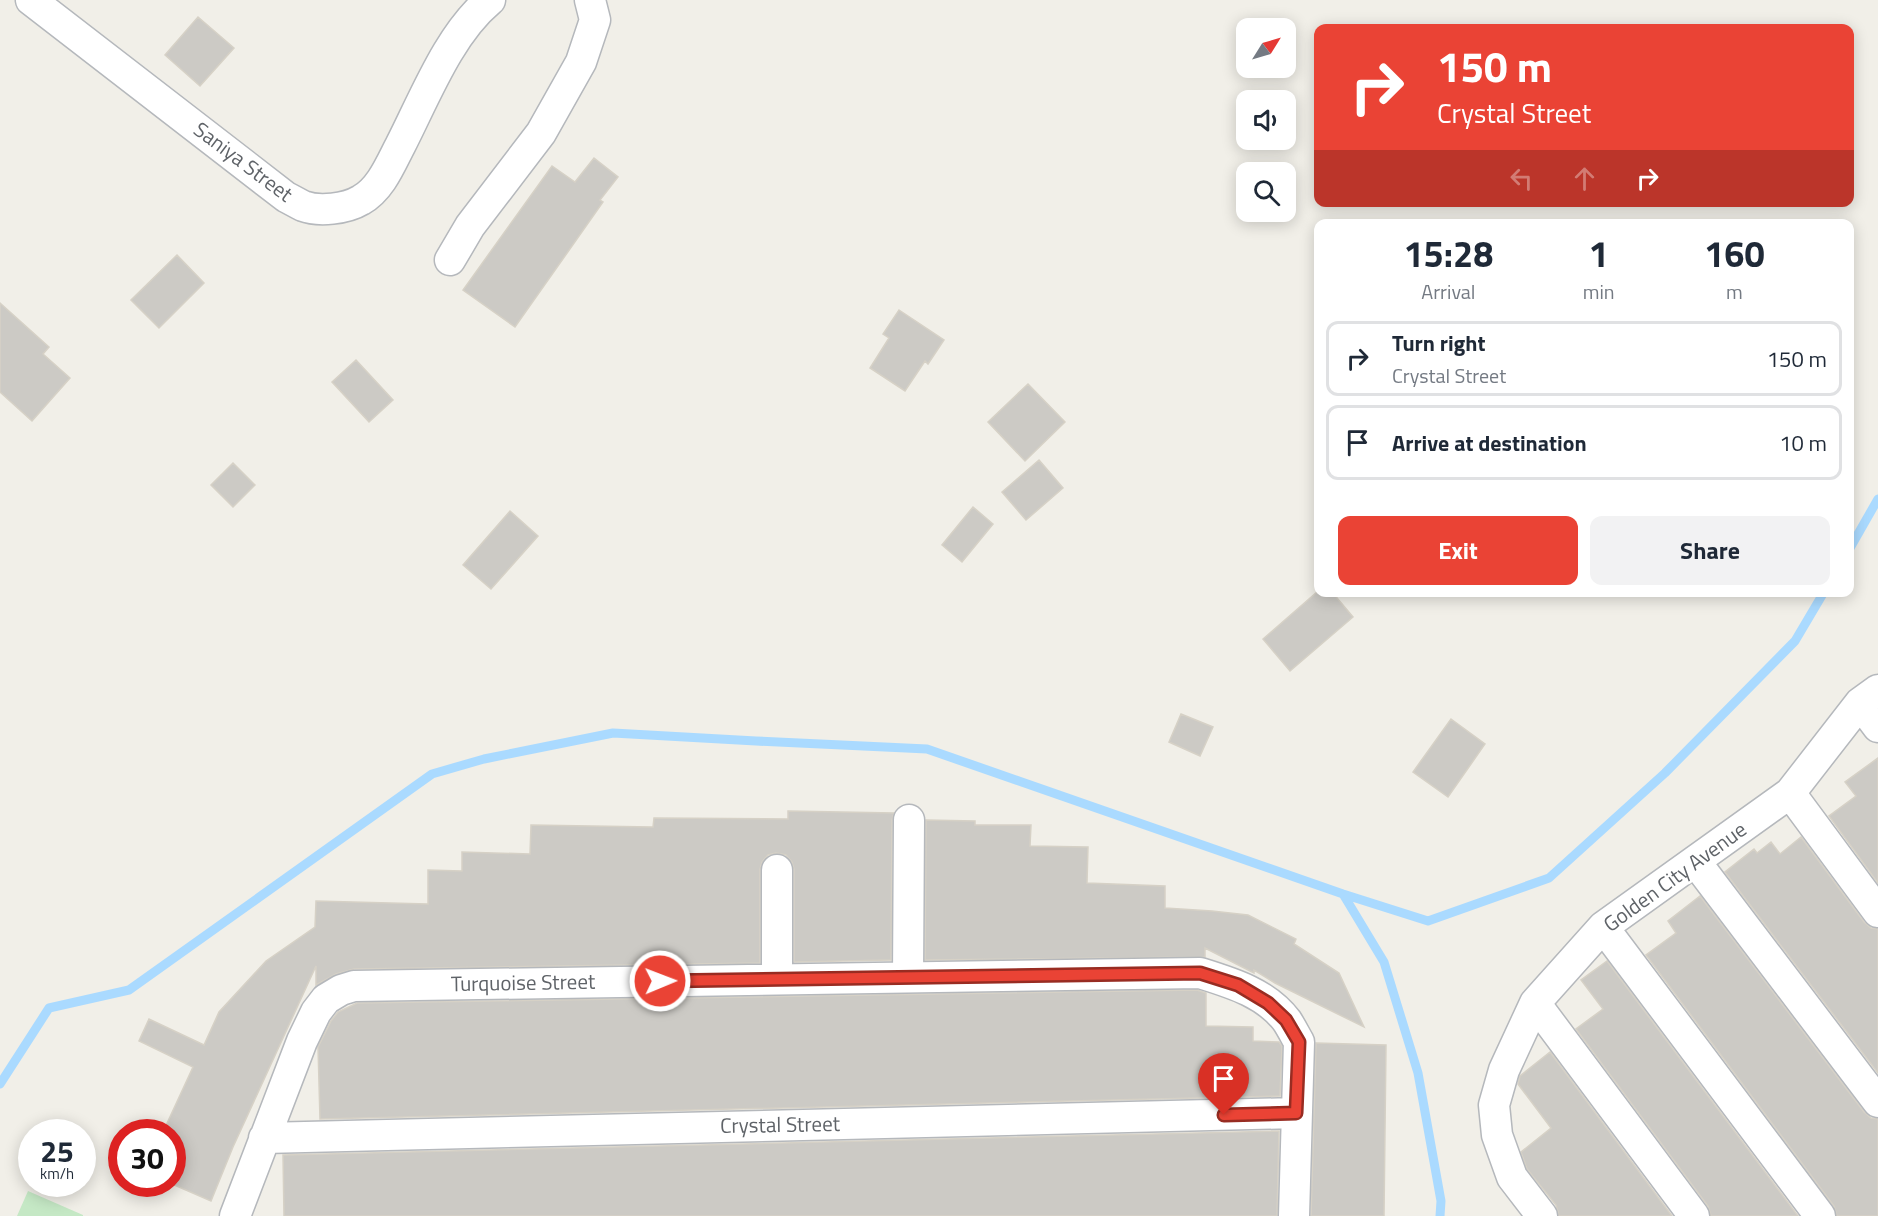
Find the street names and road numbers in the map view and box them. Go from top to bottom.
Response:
street label: Saniya Street [187,113,300,210]
street label: Golden City Avenue [1596,813,1753,939]
street label: Turquoise Street [451,965,596,999]
street label: Crystal Street [720,1107,841,1141]

